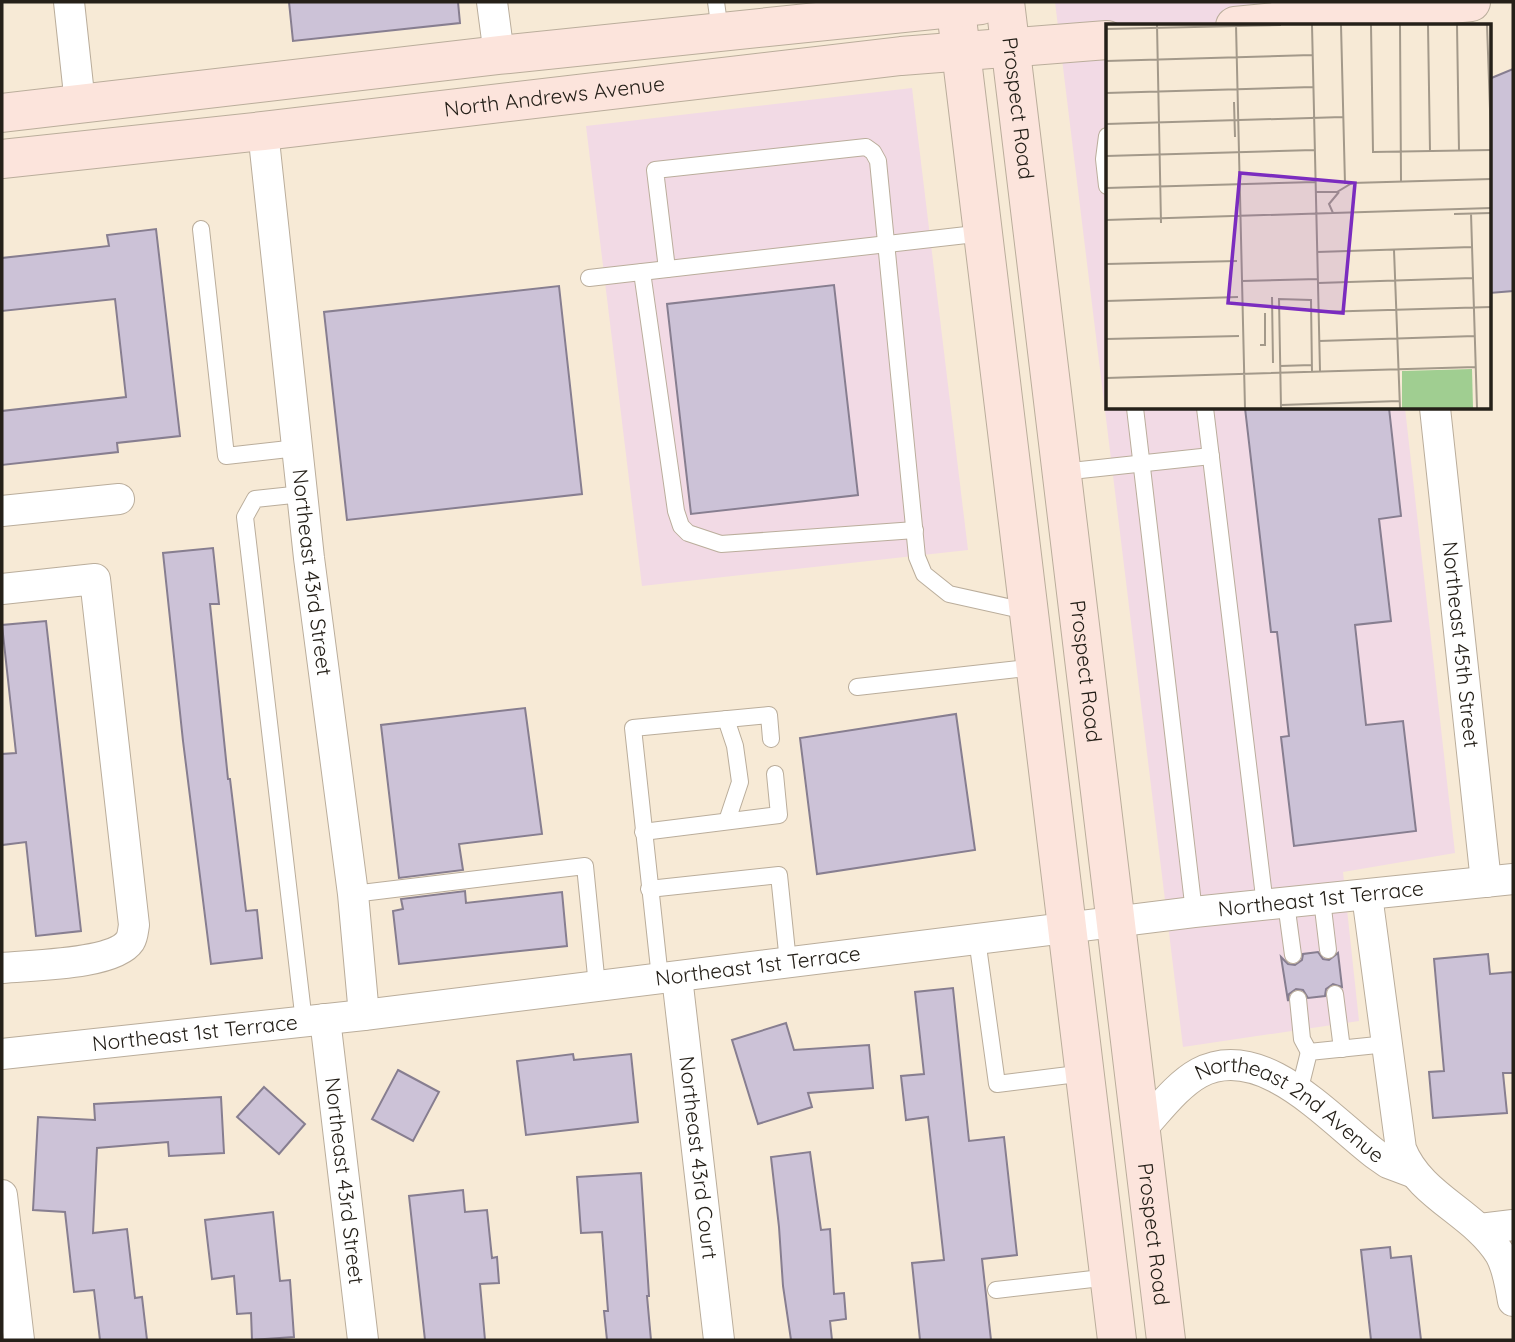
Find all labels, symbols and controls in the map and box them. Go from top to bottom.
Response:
inset map [1106,24,1490,410]
street label: Prospect Road [997,35,1040,181]
street label: North Andrews Avenue [443,70,666,122]
street label: Northeast 43rd Street [287,467,338,677]
street label: Northeast 45th Street [1437,540,1485,749]
street label: Prospect Road [1065,598,1108,744]
street label: Northeast 1st Terrace [1217,874,1425,921]
street label: Northeast 1st Terrace [654,940,862,991]
street label: Northeast 1st Terrace [91,1008,299,1056]
street label: Northeast 2nd Avenue [1190,1051,1390,1168]
street label: Northeast 43rd Court [674,1055,724,1261]
street label: Northeast 43rd Street [320,1076,370,1286]
street label: Prospect Road [1133,1161,1176,1307]

